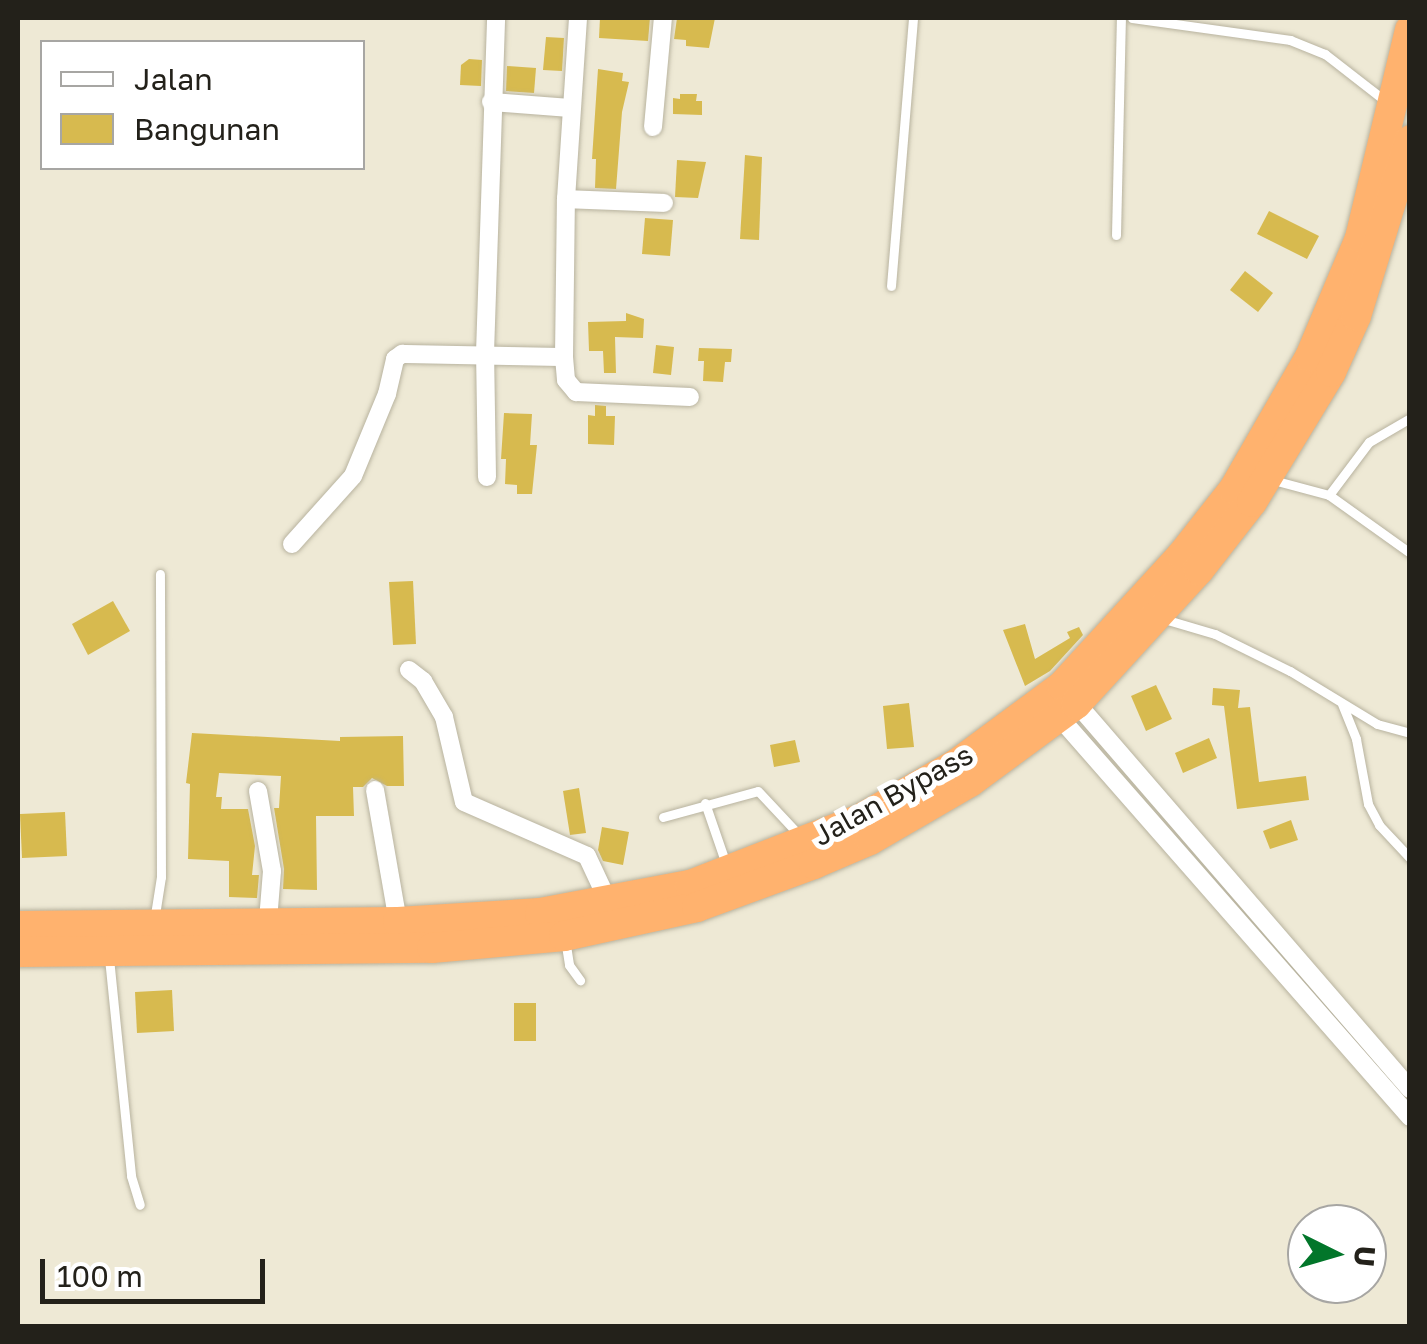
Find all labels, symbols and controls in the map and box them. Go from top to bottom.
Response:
legend [40,40,365,170]
text: Jalan [134,61,213,97]
text: Bangunan [134,111,280,147]
street label: Jalan Bypass [807,737,979,853]
north arrow [1287,1204,1387,1304]
scale bar [45,1239,270,1301]
text: U [1348,1245,1383,1268]
text: 100 m [57,1258,143,1294]

